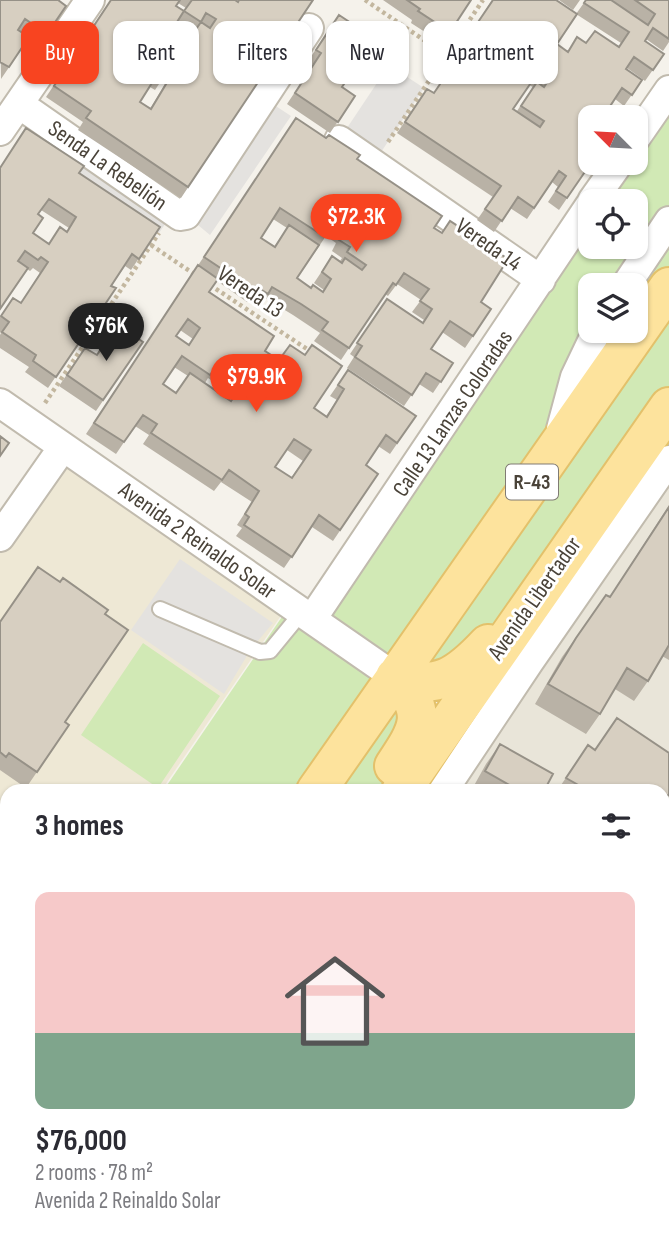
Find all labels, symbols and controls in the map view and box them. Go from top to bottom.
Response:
chip: Buy [21,21,99,84]
chip: Rent [113,21,199,84]
chip: Filters [213,21,312,84]
chip: New [326,21,409,84]
chip: Apartment [423,21,558,84]
north arrow [578,105,648,175]
map controls [578,105,648,343]
street label: Senda La Rebelión [43,115,172,217]
button: locate [578,189,648,259]
pin: $72.3K [299,194,413,254]
text: $72.3K [327,203,385,231]
street label: Vereda 14 [450,212,527,278]
street label: Vereda 13 [212,259,289,324]
button: layers [578,273,648,343]
pin: $76K [65,304,147,363]
text: $76K [84,312,128,340]
street label: Calle 13 Lanzas Coloradas [387,325,519,502]
pin: $79.9K [199,354,313,414]
text: $79.9K [226,363,286,391]
road number: R-43 [506,464,558,500]
street label: Avenida 2 Reinaldo Solar [113,476,282,606]
street label: Avenida Libertador [482,531,588,666]
icon: filters [597,807,635,845]
text: 3 homes [35,808,124,844]
icon: home [272,938,398,1064]
text: $76,000 [35,1123,127,1159]
text: 2 rooms · 78 m² [35,1159,153,1187]
text: Avenida 2 Reinaldo Solar [35,1187,221,1215]

